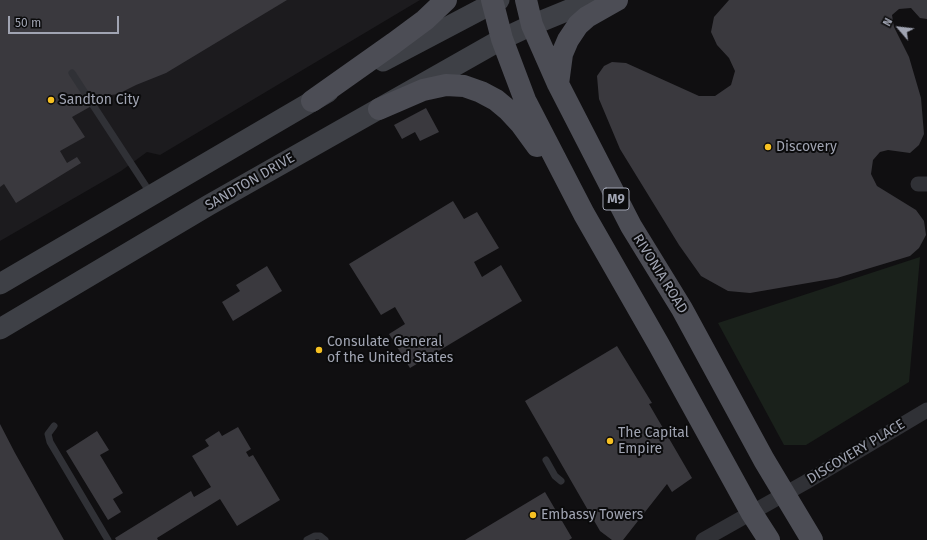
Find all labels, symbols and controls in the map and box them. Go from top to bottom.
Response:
scale bar [10,8,121,34]
north arrow [879,8,919,48]
text: 50 m [15,16,41,30]
text: N [881,16,895,28]
place label: Sandton City [59,92,139,108]
marker: Sandton City [46,95,56,105]
place label: Discovery [776,139,837,155]
marker: Discovery [763,142,773,152]
street label: SANDTON DRIVE [202,150,298,214]
road number: M9 [603,188,629,210]
street label: RIVONIA ROAD [629,231,691,317]
place label: Consulate General of the United States [327,334,453,366]
marker: Consulate General of the United States [314,345,324,355]
street label: DISCOVERY PLACE [804,416,908,488]
place label: The Capital Empire [618,425,689,458]
marker: The Capital Empire [605,436,615,446]
place label: Embassy Towers [541,507,643,523]
marker: Embassy Towers [528,510,538,520]

